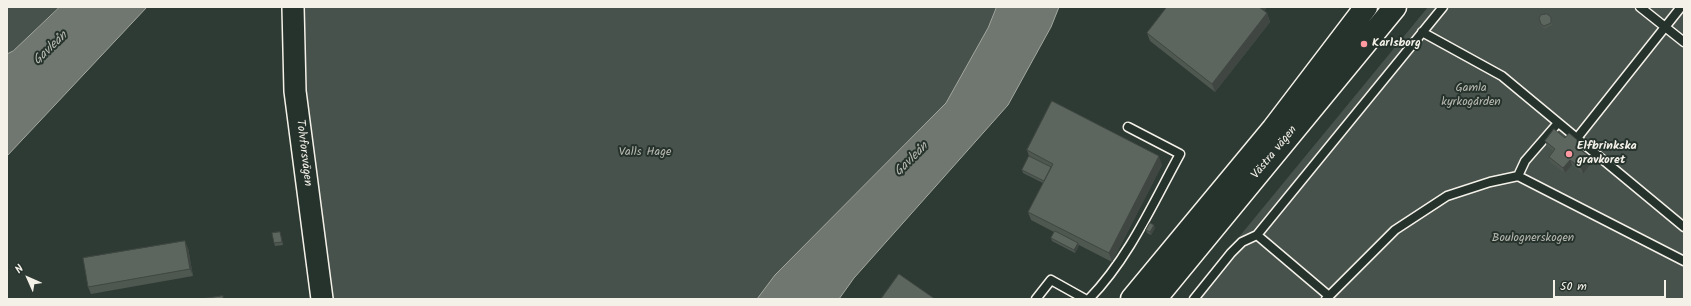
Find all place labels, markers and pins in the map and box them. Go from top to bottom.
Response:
place label: Karlsborg [1372,37,1421,51]
marker: Karlsborg [1359,39,1369,49]
place label: Elfbrinkska gravkoret [1577,140,1636,168]
marker: Elfbrinkska gravkoret [1564,149,1574,159]

